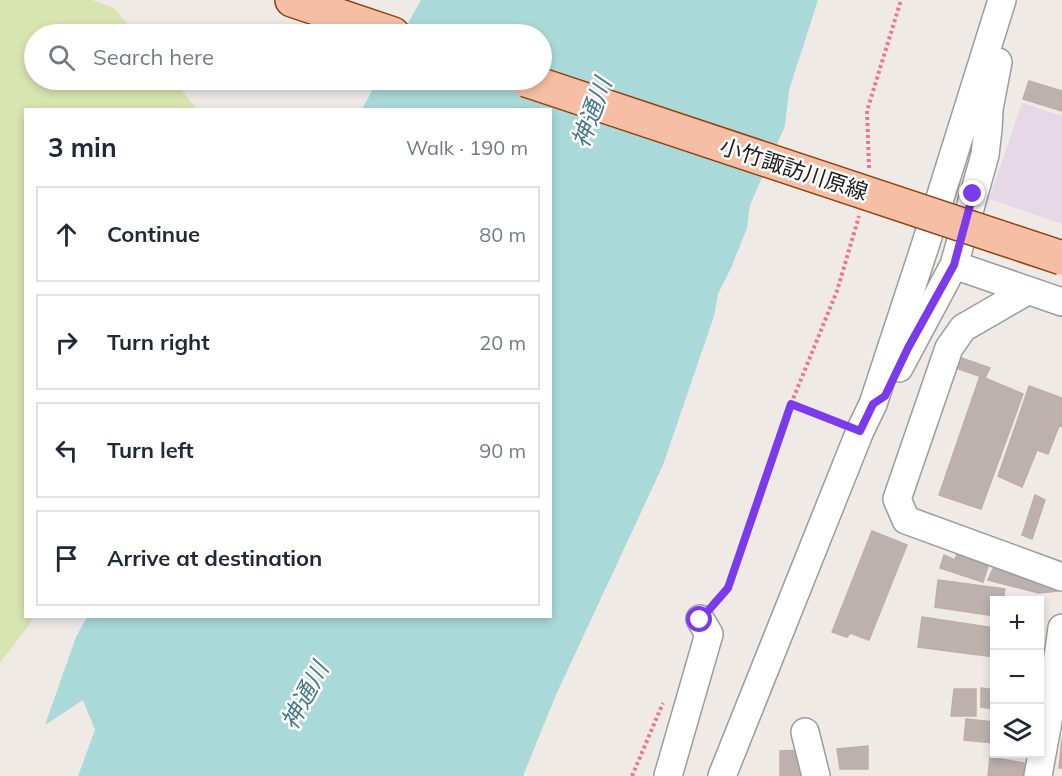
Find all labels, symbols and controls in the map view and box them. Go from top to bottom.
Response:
search box [24,24,552,90]
icon: search [45,41,78,74]
text: Search here [93,43,214,71]
water label: 神通川 [565,71,618,152]
text: 3 min [48,131,117,164]
street label: 小竹諏訪川原線 [716,132,872,206]
text: Walk · 190 m [406,135,528,160]
route end [959,180,985,206]
icon: ahead [50,218,83,251]
text: Continue [107,220,200,248]
text: 80 m [479,222,526,247]
icon: right [50,326,83,359]
text: Turn right [107,328,210,356]
text: 20 m [479,330,526,355]
icon: left [50,434,83,467]
text: Turn left [107,436,194,464]
text: 90 m [479,438,526,463]
icon: arrive [50,542,83,575]
text: Arrive at destination [107,544,322,572]
map controls [990,596,1044,758]
button: + [990,596,1044,650]
route start [686,606,712,632]
button: − [990,650,1044,704]
water label: 神通川 [274,654,336,734]
button: layers [990,704,1044,758]

